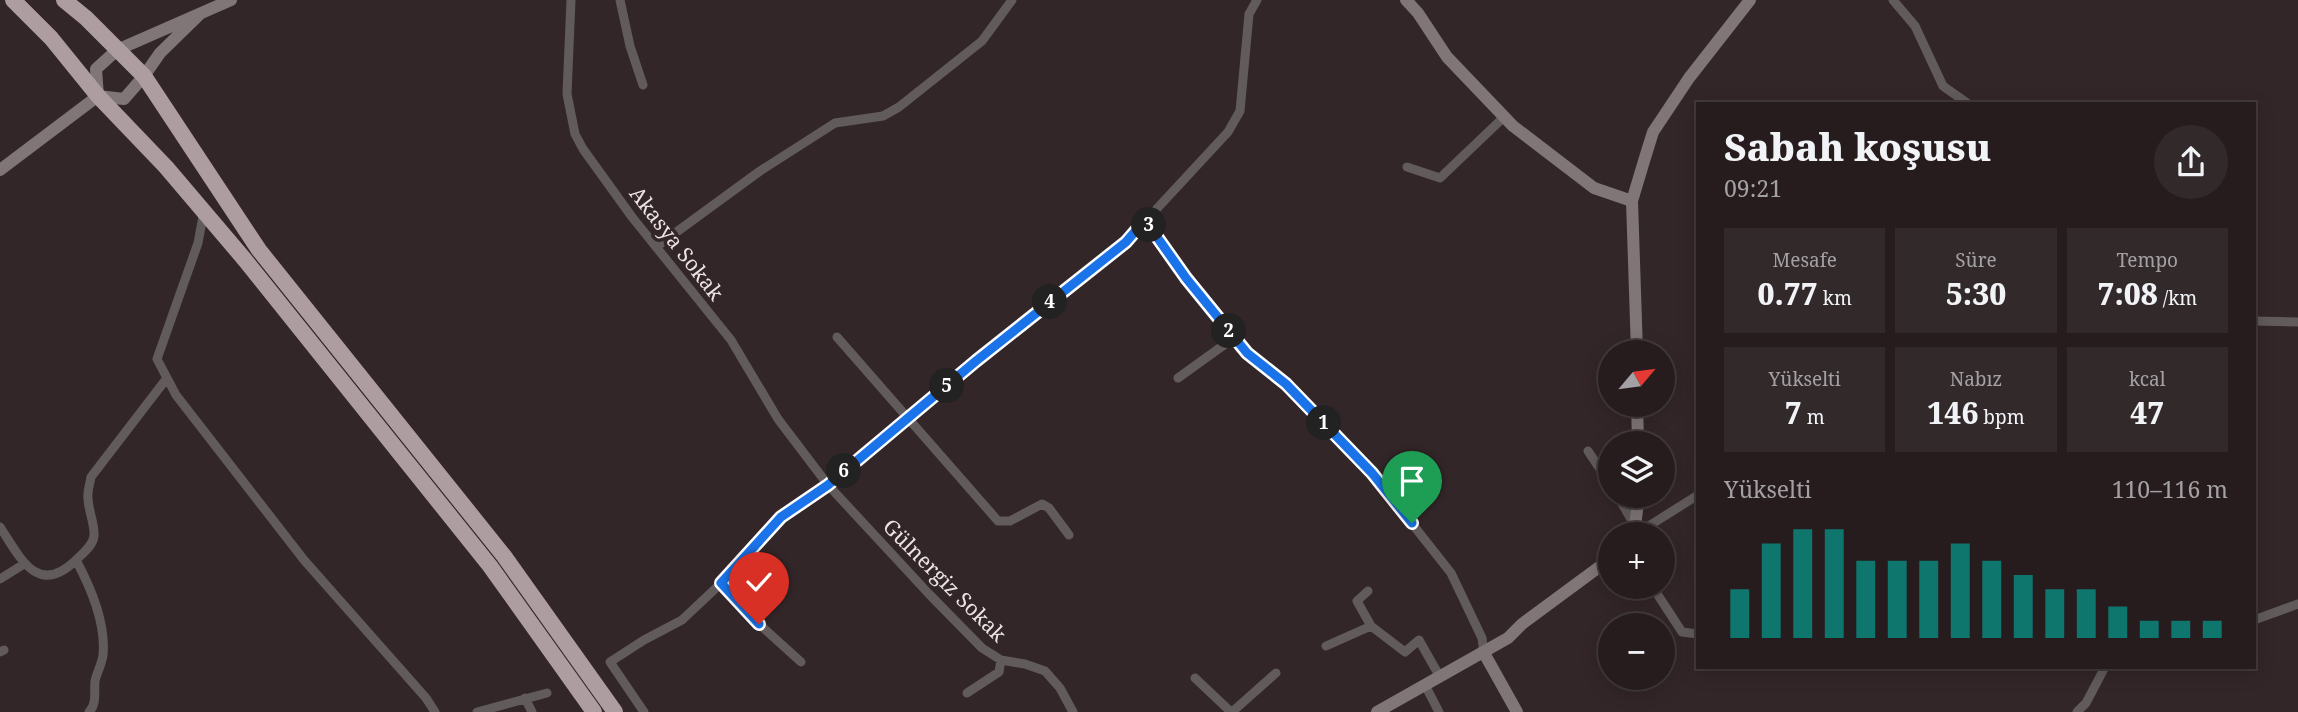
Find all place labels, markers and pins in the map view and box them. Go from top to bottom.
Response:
pin: 3 [1132,208,1166,243]
pin: 4 [1032,284,1068,320]
pin: 2 [1212,314,1246,348]
pin: 5 [930,368,964,404]
pin: 1 [1306,406,1342,440]
pin [1382,451,1442,523]
pin: 6 [826,454,862,489]
pin [729,552,789,624]

